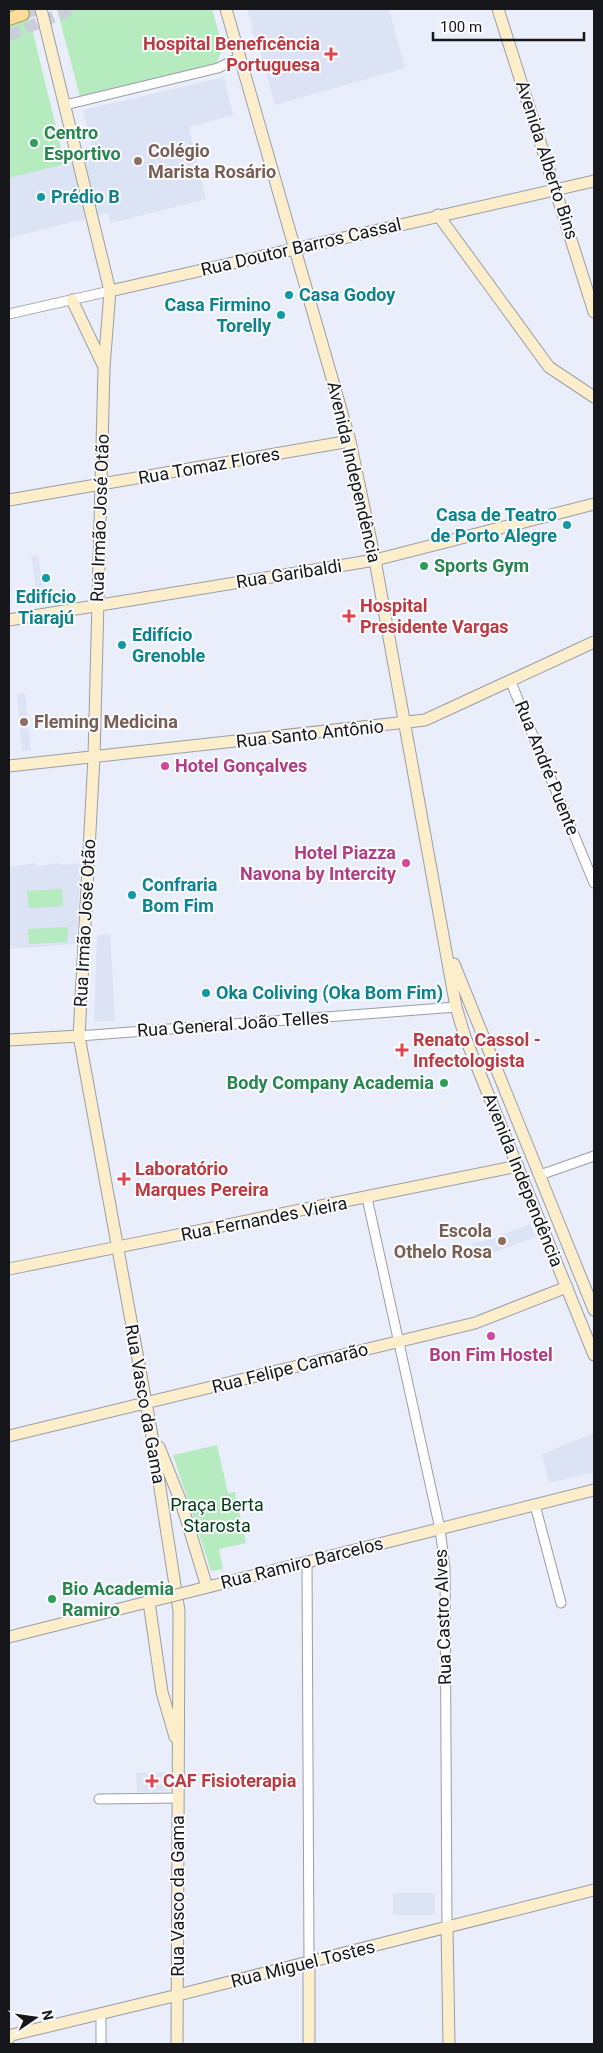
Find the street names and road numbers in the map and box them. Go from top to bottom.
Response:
street label: Avenida Alberto Bins [512,78,583,242]
street label: Rua Doutor Barros Cassal [199,213,403,280]
street label: Avenida Independência [323,379,386,565]
street label: Rua Irmão José Otão [86,433,113,603]
street label: Rua Tomaz Flores [136,443,281,488]
street label: Rua Garibaldi [235,555,343,592]
street label: Rua André Puente [511,697,584,838]
street label: Rua Santo Antônio [235,715,385,752]
street label: Rua Irmão José Otão [70,838,99,1008]
street label: Rua General João Telles [136,1006,330,1041]
street label: Avenida Independência [479,1090,568,1270]
street label: Rua Fernandes Vieira [179,1192,349,1245]
street label: Rua Vasco da Gama [121,1323,170,1485]
street label: Rua Felipe Camarão [210,1338,370,1397]
street label: Rua Ramiro Barcelos [218,1532,385,1593]
street label: Rua Castro Alves [430,1549,455,1685]
street label: Rua Vasco da Gama [167,1815,188,1977]
street label: Rua Miguel Tostes [229,1935,377,1992]

